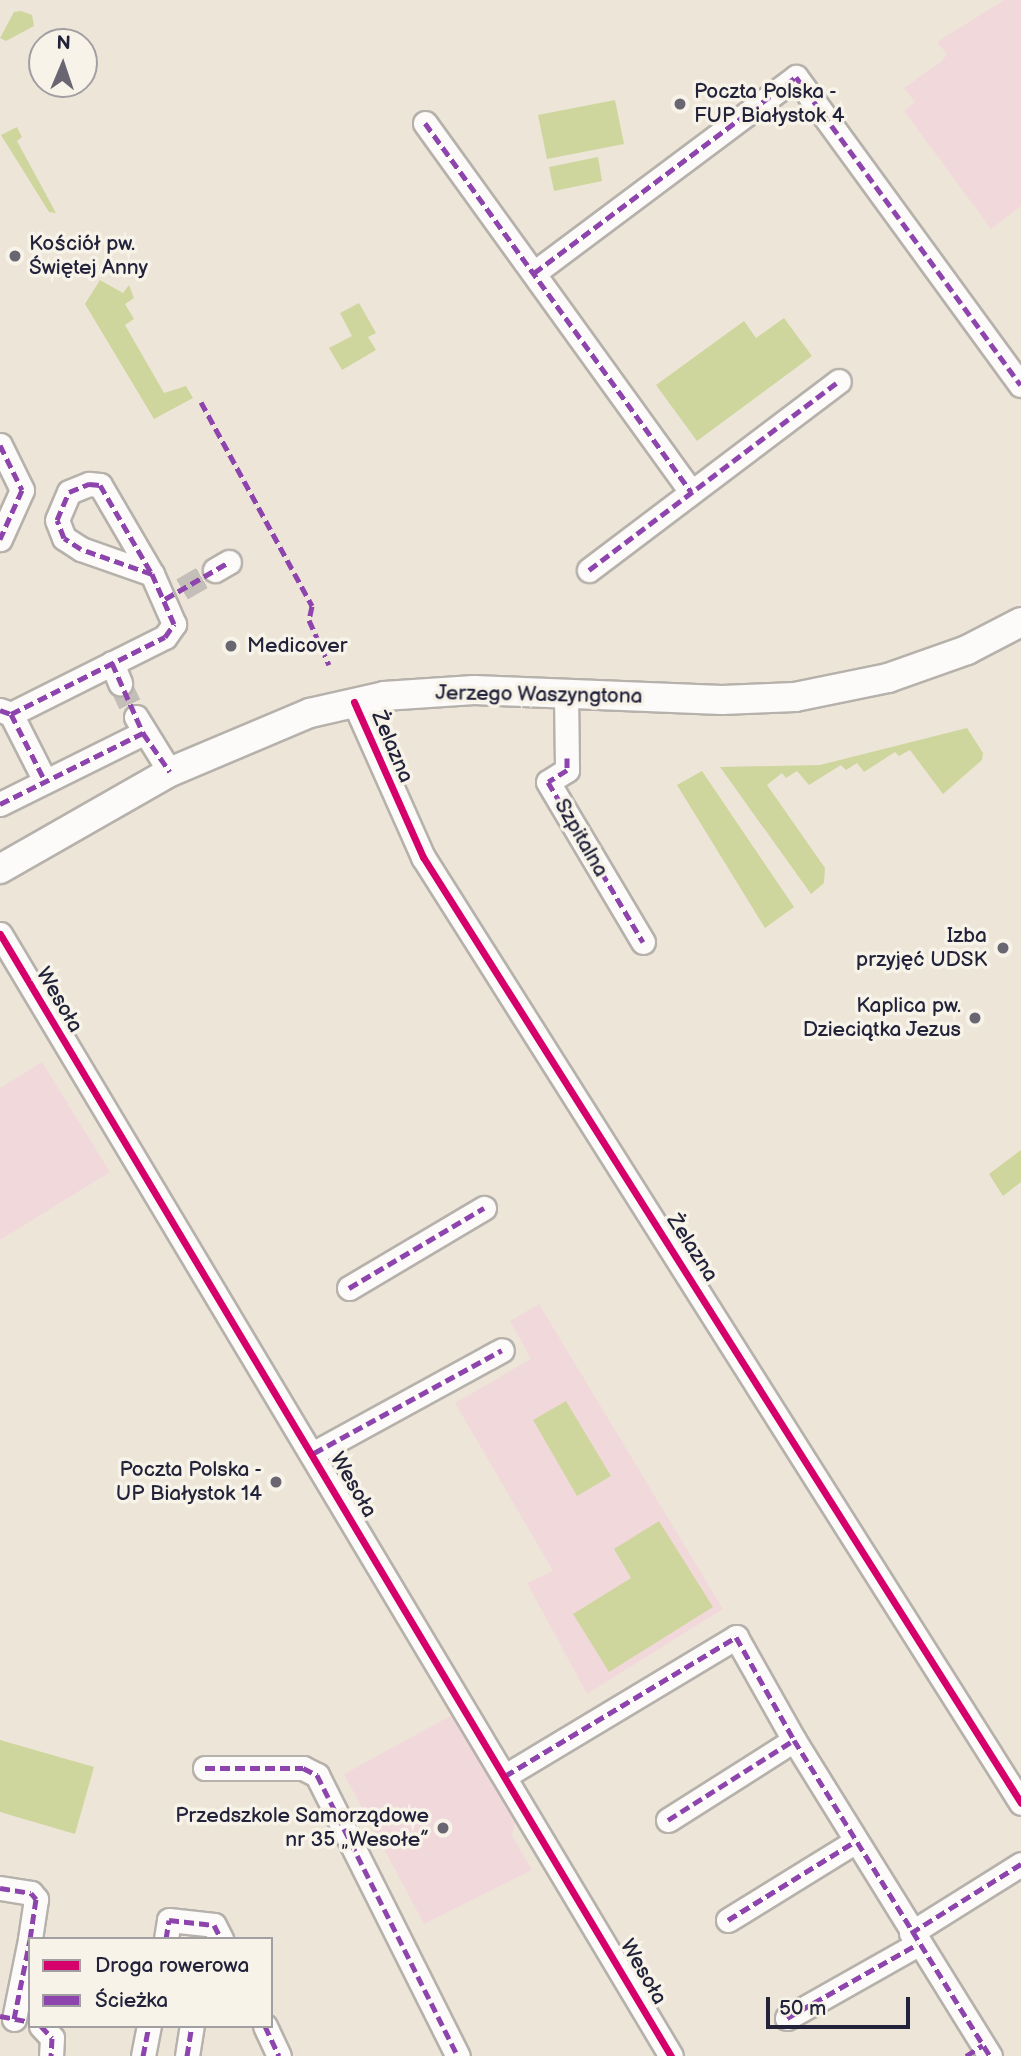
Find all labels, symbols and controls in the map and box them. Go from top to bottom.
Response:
north arrow [28,28,98,98]
text: N [56,32,71,55]
place label: Poczta Polska - FUP Białystok 4 [694,79,845,129]
marker: Poczta Polska - FUP Białystok 4 [672,96,688,112]
place label: Kościół pw. Świętej Anny [29,231,148,281]
marker: Kościół pw. Świętej Anny [7,248,23,264]
place label: Medicover [247,633,347,659]
marker: Medicover [221,636,241,656]
street label: Jerzego Waszyngtona [435,681,643,709]
street label: Żelazna [366,707,418,787]
street label: Szpitalna [549,794,613,882]
place label: Izba przyjęć UDSK [856,923,987,973]
marker: Izba przyjęć UDSK [993,938,1013,958]
street label: Wesoła [30,963,88,1037]
place label: Kaplica pw. Dzieciątka Jezus [802,993,961,1043]
marker: Kaplica pw. Dzieciątka Jezus [967,1010,983,1026]
street label: Żelazna [661,1209,723,1287]
street label: Wesoła [324,1448,382,1522]
place label: Poczta Polska - UP Białystok 14 [116,1457,262,1507]
marker: Poczta Polska - UP Białystok 14 [268,1474,284,1490]
place label: Przedszkole Samorządowe nr 35 „Wesołe” [175,1803,429,1853]
marker: Przedszkole Samorządowe nr 35 „Wesołe” [435,1820,451,1836]
street label: Wesoła [614,1935,672,2009]
legend [28,1937,273,2028]
text: Droga rowerowa [95,1953,249,1978]
scale bar [769,1982,912,2026]
text: Ścieżka [95,1988,168,2013]
text: 50 m [779,1996,826,2021]

